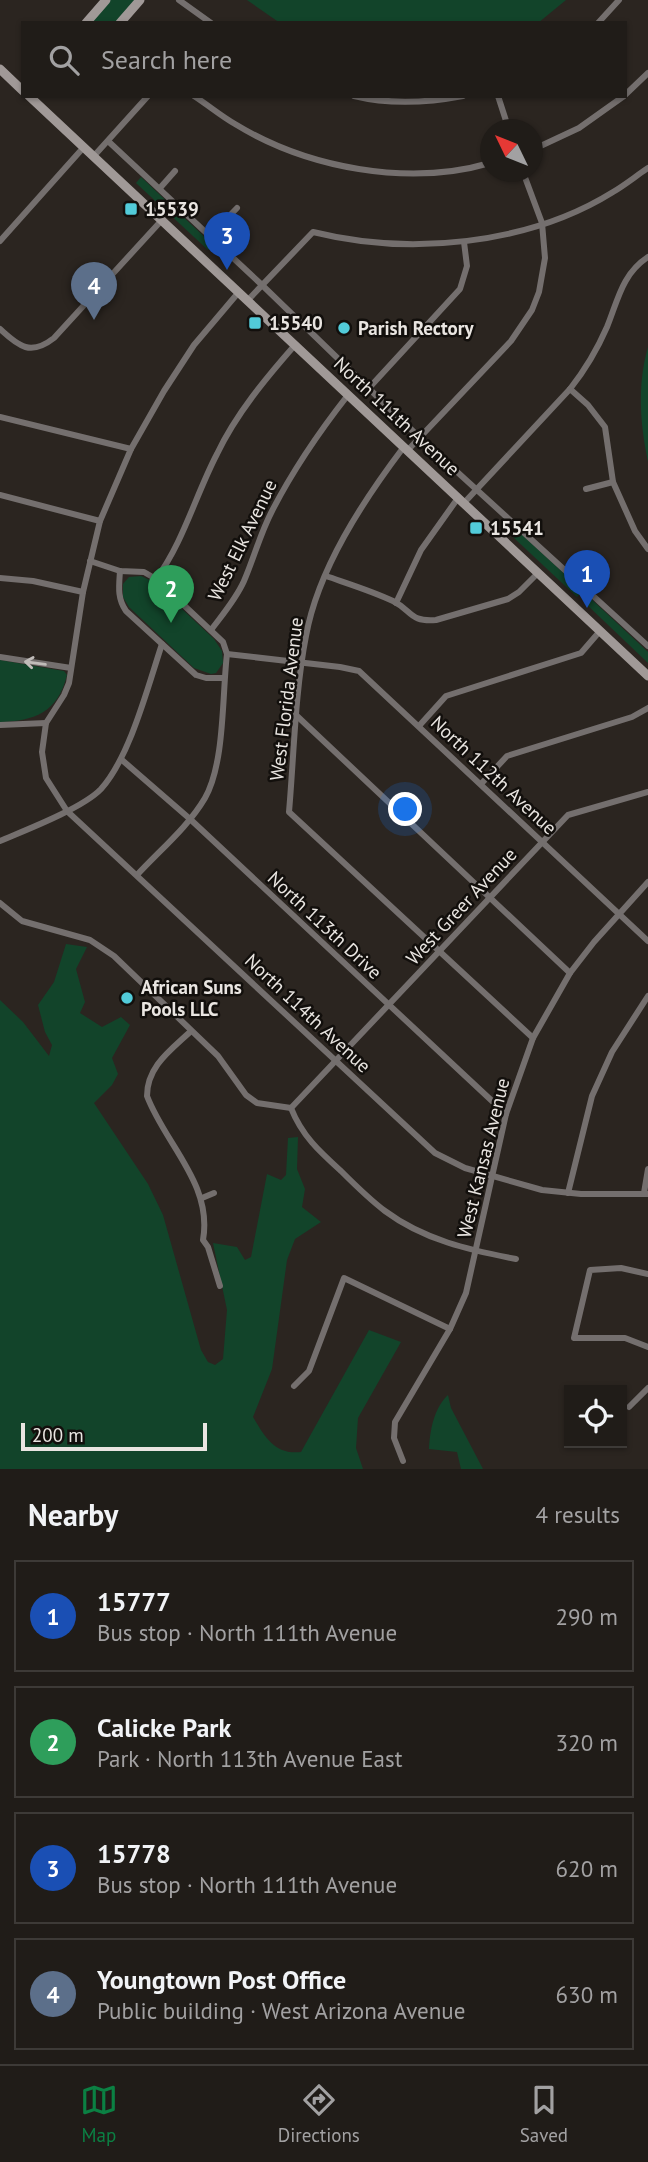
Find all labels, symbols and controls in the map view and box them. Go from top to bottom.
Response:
search box [21,21,627,98]
icon: search [45,41,83,79]
text: Search here [101,43,232,76]
north arrow [480,119,543,182]
place label: 15539 [145,197,199,221]
marker: 15539 [123,201,139,217]
pin: 3 [204,212,250,270]
pin: 4 [71,262,117,320]
place label: 15540 [269,311,323,335]
marker: 15540 [247,315,263,331]
place label: Parish Rectory [358,316,474,340]
marker: Parish Rectory [336,320,352,336]
street label: North 111th Avenue [329,351,465,481]
street label: West Elk Avenue [202,475,282,605]
place label: 15541 [490,516,544,540]
marker: 15541 [468,520,484,536]
pin: 1 [564,550,610,608]
pin: 2 [148,565,194,623]
street label: West Florida Avenue [264,616,308,782]
one-way arrow [24,657,47,670]
street label: North 112th Avenue [426,710,562,840]
your location [388,792,422,826]
street label: West Greer Avenue [401,842,521,970]
street label: North 113th Drive [263,866,387,984]
street label: North 114th Avenue [240,948,376,1078]
place label: African Suns Pools LLC [141,975,242,1021]
marker: African Suns Pools LLC [119,990,135,1006]
street label: West Kansas Avenue [451,1075,515,1241]
map controls [564,1385,627,1448]
button: locate [564,1385,627,1448]
scale bar [21,1420,206,1452]
text: 200 m [32,1423,84,1447]
text: Nearby [28,1495,118,1534]
text: 4 results [536,1500,620,1529]
text: 15777 [97,1585,171,1618]
text: 1 [46,1602,60,1631]
text: 290 m [556,1602,618,1631]
text: Bus stop · North 111th Avenue [97,1618,397,1647]
text: Calicke Park [97,1711,231,1744]
text: 2 [46,1728,60,1757]
text: 320 m [556,1728,618,1757]
text: Park · North 113th Avenue East [97,1744,402,1773]
text: 15778 [97,1837,171,1870]
text: 3 [46,1854,60,1883]
text: 620 m [556,1854,618,1883]
text: Bus stop · North 111th Avenue [97,1870,397,1899]
text: Youngtown Post Office [97,1963,346,1996]
text: 4 [46,1980,60,2009]
text: 630 m [556,1980,618,2009]
text: Public building · West Arizona Avenue [97,1996,465,2025]
tab: Map [80,2081,118,2147]
tab: Directions [278,2081,360,2147]
tab: Saved [520,2081,568,2147]

